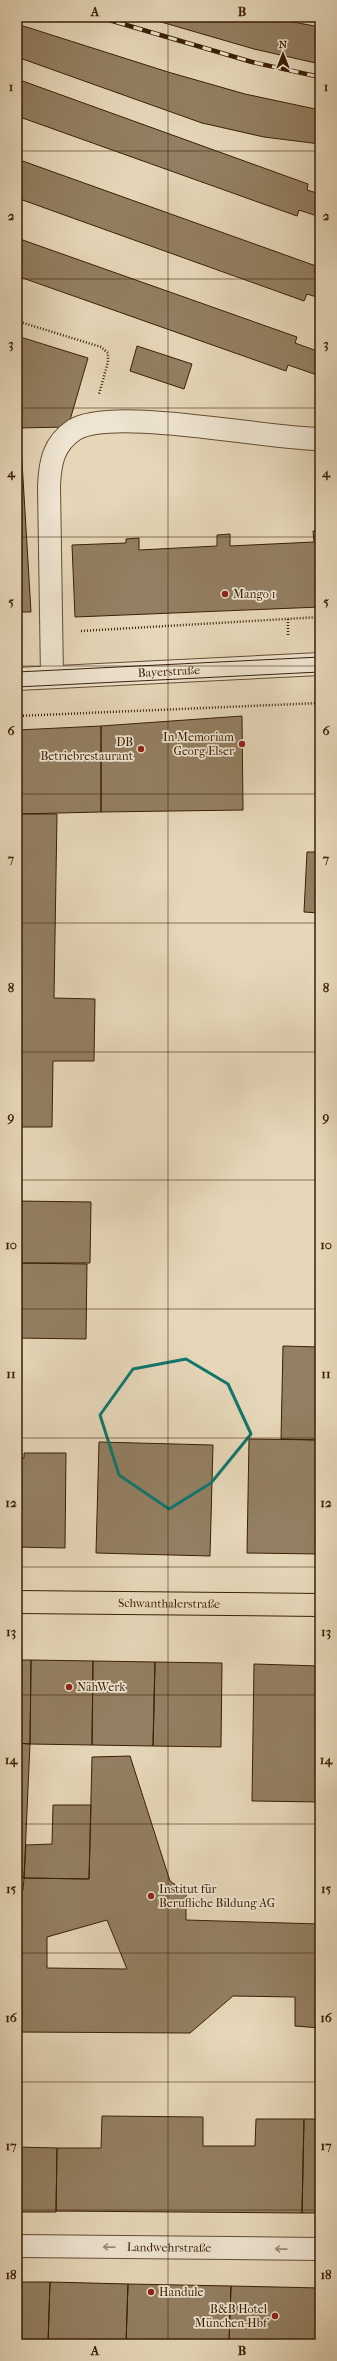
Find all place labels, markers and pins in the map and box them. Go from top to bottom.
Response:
place label: Mango 1 [233,587,276,601]
marker: Mango 1 [220,589,230,599]
place label: In Memoriam Georg Elser [163,730,235,758]
place label: DB Betriebrestaurant [40,735,134,763]
marker: In Memoriam Georg Elser [237,739,247,749]
marker: DB Betriebrestaurant [136,744,146,754]
place label: NähWerk [77,1680,126,1694]
marker: NähWerk [64,1682,74,1692]
place label: Institut für Berufliche Bildung AG [159,1882,276,1910]
marker: Institut für Berufliche Bildung AG [146,1891,156,1901]
place label: Handule [159,2285,203,2299]
marker: Handule [146,2287,156,2297]
place label: B&B Hotel München-Hbf [195,2302,270,2330]
marker: B&B Hotel München-Hbf [270,2311,280,2321]

